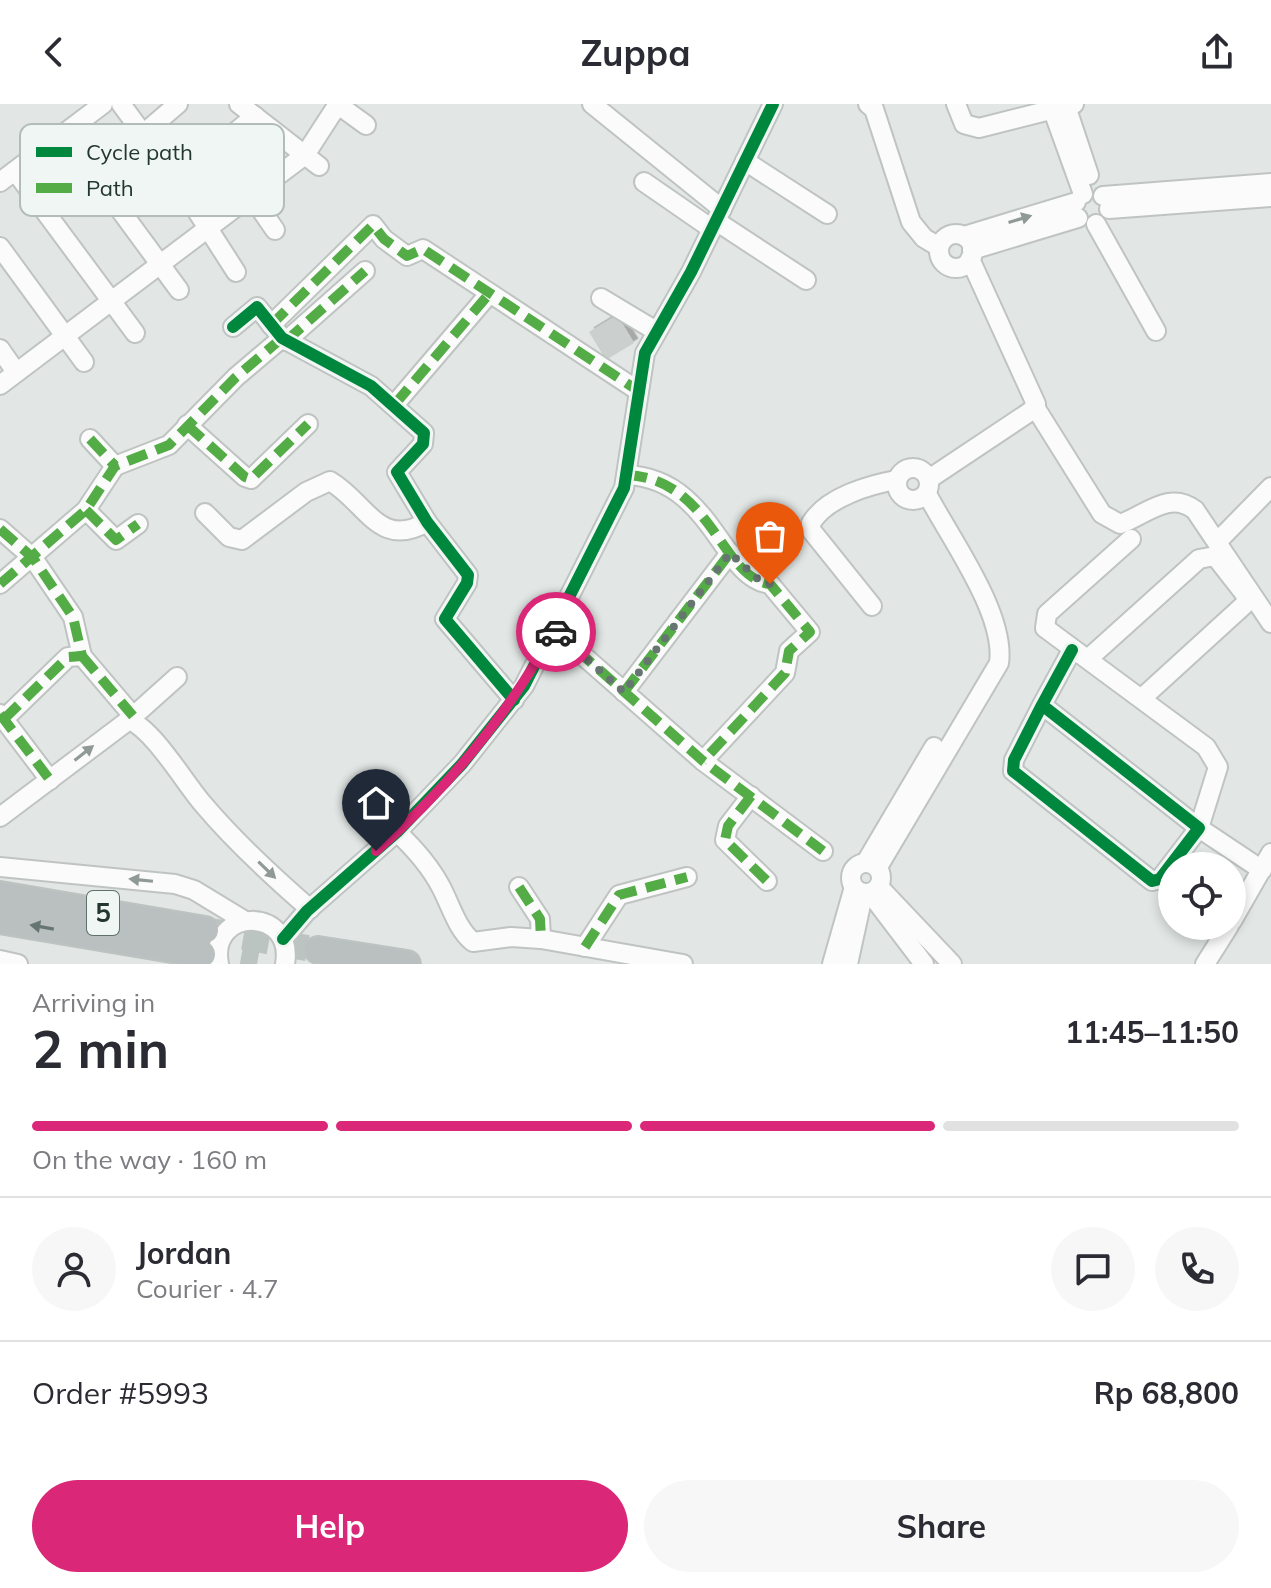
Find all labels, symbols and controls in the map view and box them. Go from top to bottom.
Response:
icon: back [32,30,76,74]
text: Zuppa [581,30,690,75]
icon: share [1195,30,1239,74]
legend [20,124,284,216]
text: Cycle path [86,138,193,166]
text: Path [86,174,134,202]
one-way arrow [1008,212,1032,225]
pin [736,502,804,584]
icon: bag [748,514,792,558]
courier [516,592,596,672]
icon: car [534,610,578,654]
one-way arrow [74,745,94,761]
pin [342,769,410,851]
icon: home [354,781,398,825]
map controls [1158,852,1246,940]
button: locate [1158,852,1246,940]
one-way arrow [257,860,276,879]
one-way arrow [128,874,153,887]
road number: 5 [87,891,119,935]
one-way arrow [29,921,54,933]
text: Arriving in [32,986,155,1019]
text: 11:45–11:50 [1065,1013,1239,1051]
text: 2 min [32,1016,169,1081]
text: On the way · 160 m [32,1143,267,1176]
button: person [32,1227,116,1311]
button: chat [1051,1227,1135,1311]
button: phone [1155,1227,1239,1311]
text: Jordan [136,1234,231,1272]
text: Courier · 4.7 [136,1272,279,1305]
text: Order #5993 [32,1374,209,1412]
text: Rp 68,800 [1094,1374,1239,1412]
button: Help [32,1480,628,1572]
button: Share [644,1480,1239,1572]

